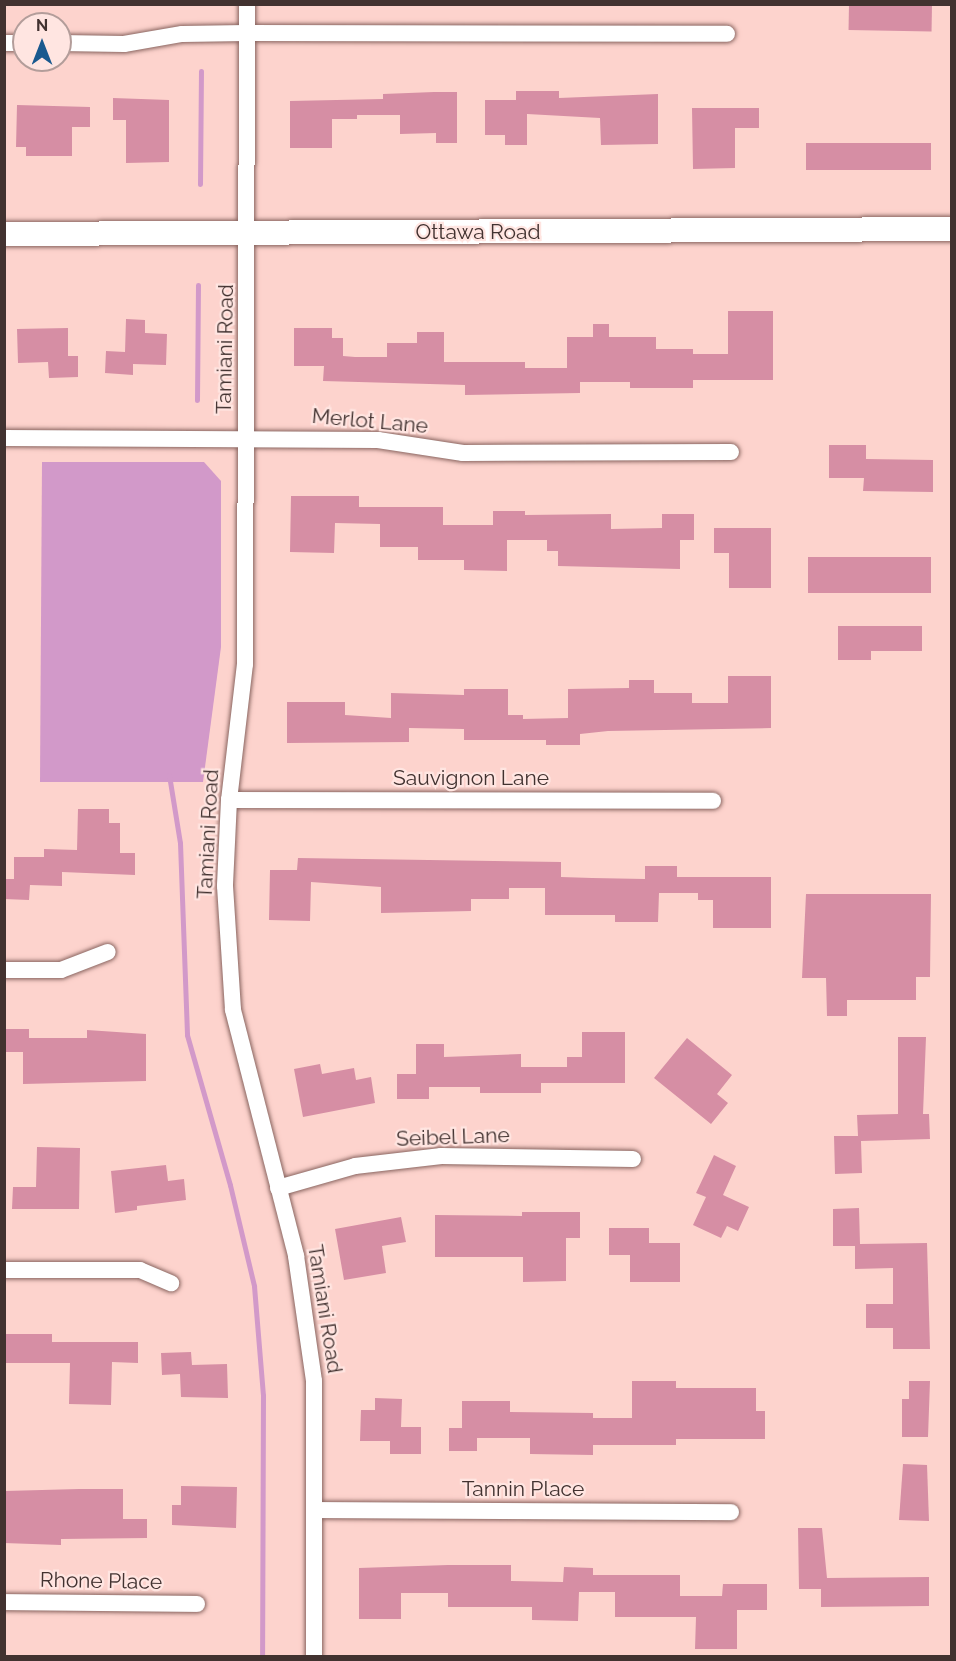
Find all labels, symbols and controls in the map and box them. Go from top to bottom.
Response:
north arrow [12,12,72,72]
text: N [36,16,48,35]
street label: Ottawa Road [416,219,540,245]
street label: Tamiani Road [211,284,239,414]
street label: Merlot Lane [311,403,429,439]
street label: Sauvignon Lane [393,765,549,791]
street label: Tamiani Road [192,768,224,900]
street label: Seibel Lane [395,1122,511,1152]
street label: Tamiani Road [302,1243,348,1375]
street label: Tannin Place [462,1476,584,1502]
street label: Rhone Place [40,1567,162,1595]

